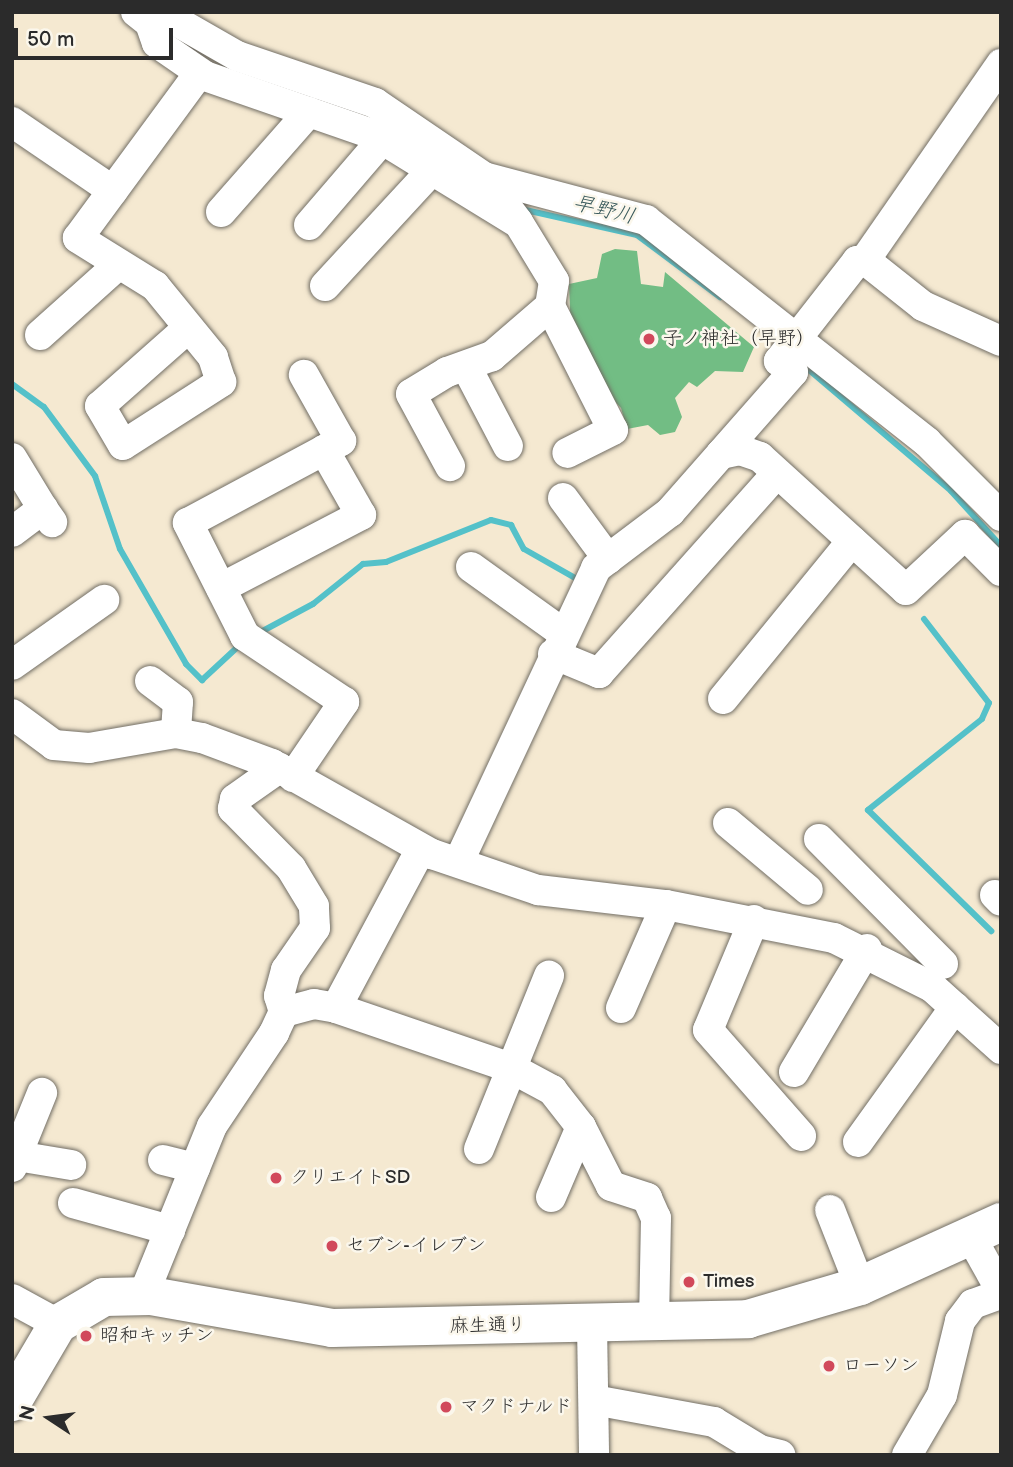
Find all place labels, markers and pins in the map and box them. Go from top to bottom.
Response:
place label: 子ノ神社（早野） [663,328,815,350]
marker: 子ノ神社（早野） [641,331,657,347]
place label: クリエイトSD [290,1167,410,1189]
marker: クリエイトSD [268,1170,284,1186]
place label: セブン-イレブン [346,1235,486,1257]
marker: セブン-イレブン [324,1238,340,1254]
place label: Times [703,1271,755,1293]
marker: Times [681,1274,697,1290]
place label: 昭和キッチン [100,1325,214,1347]
marker: 昭和キッチン [78,1328,94,1344]
place label: ローソン [843,1355,919,1377]
marker: ローソン [821,1358,837,1374]
place label: マクドナルド [460,1396,574,1418]
marker: マクドナルド [438,1399,454,1415]

